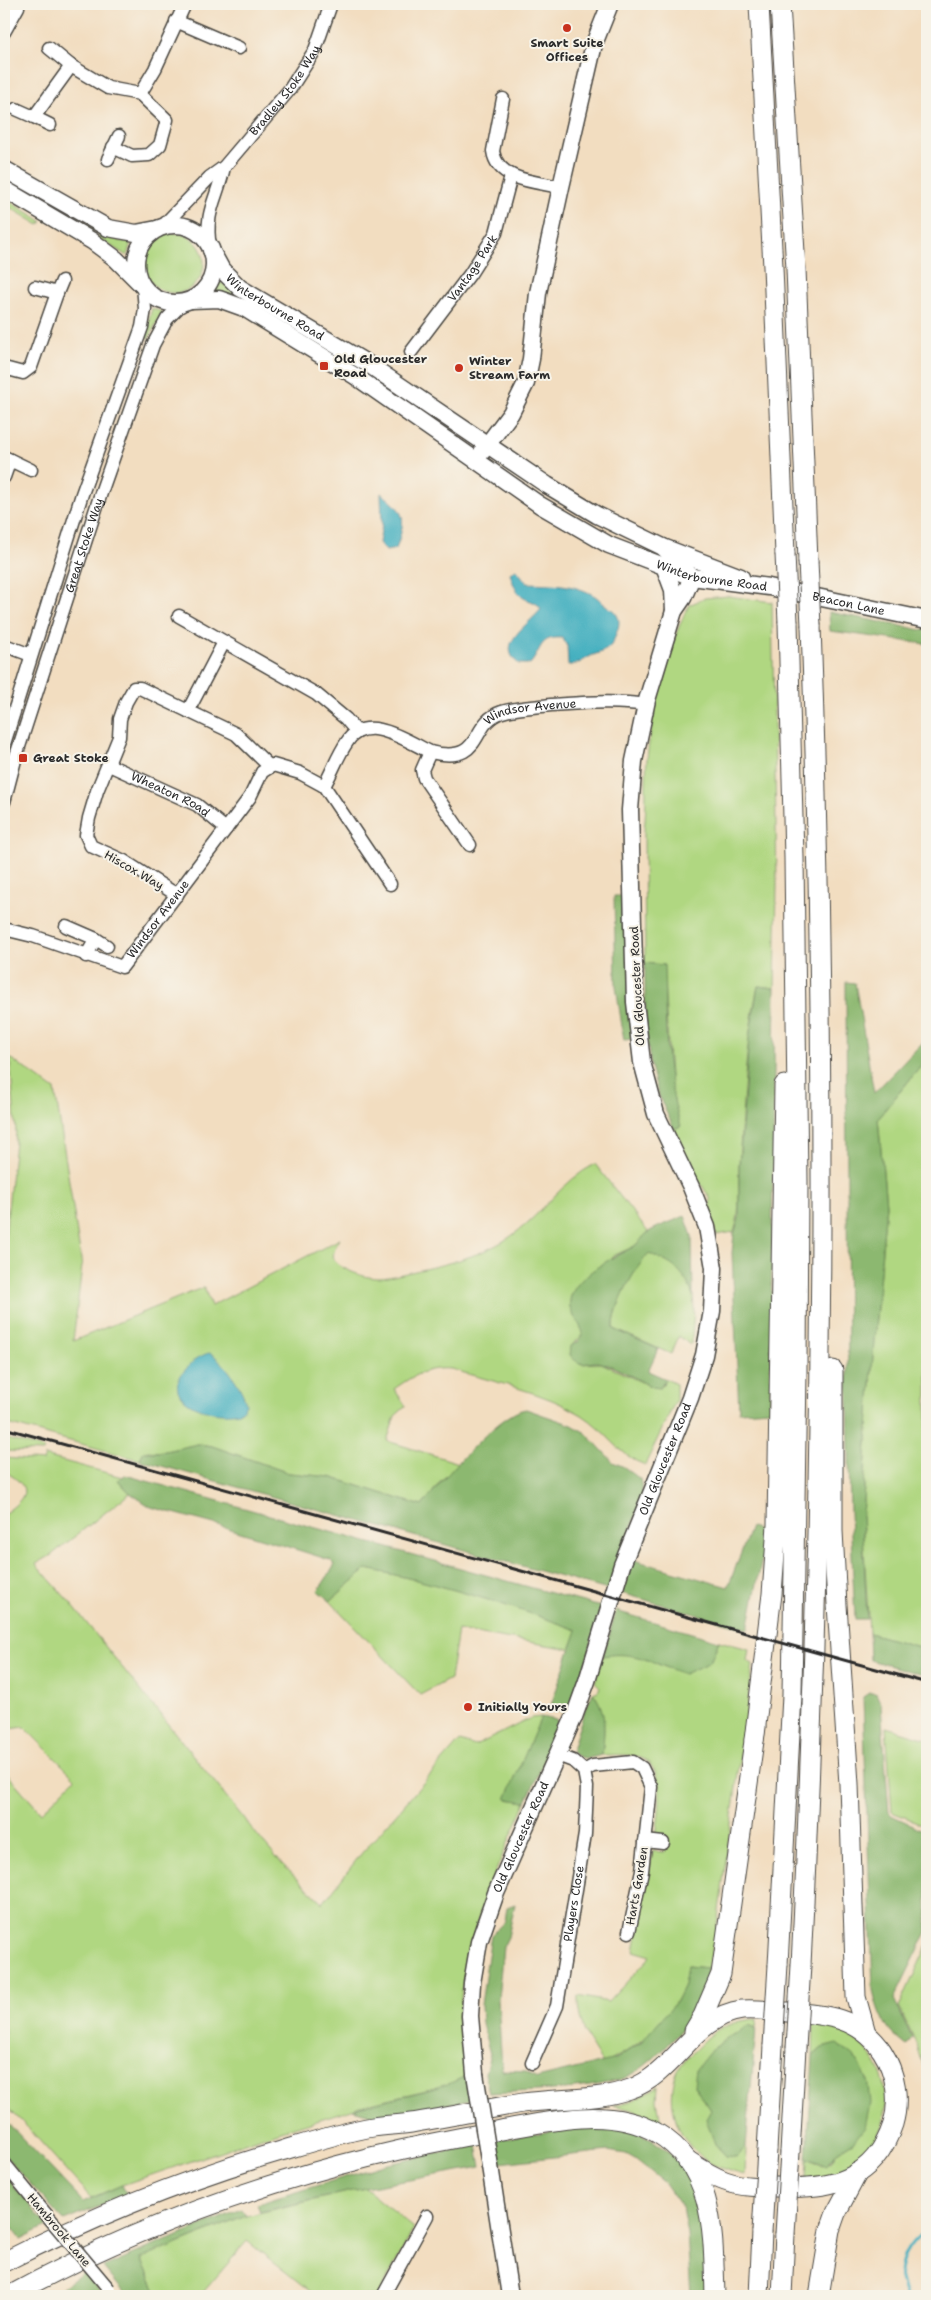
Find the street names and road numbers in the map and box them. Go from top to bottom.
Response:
street label: Bradley Stoke Way [246,43,324,139]
street label: Vantage Park [444,231,501,305]
street label: Winterbourne Road [222,270,327,344]
street label: Great Stoke Way [61,496,107,595]
street label: Winterbourne Road [654,556,769,595]
street label: Beacon Lane [811,588,886,619]
street label: Windsor Avenue [480,695,577,729]
street label: Wheaton Road [128,768,214,821]
street label: Hiscox Way [101,847,167,894]
street label: Windsor Avenue [123,876,193,962]
street label: Old Gloucester Road [626,925,648,1046]
street label: Old Gloucester Road [635,1400,695,1518]
street label: Old Gloucester Road [489,1778,553,1895]
street label: Harts Garden [622,1845,652,1927]
street label: Players Close [560,1864,588,1943]
street label: Hambrook Lane [23,2190,95,2270]

